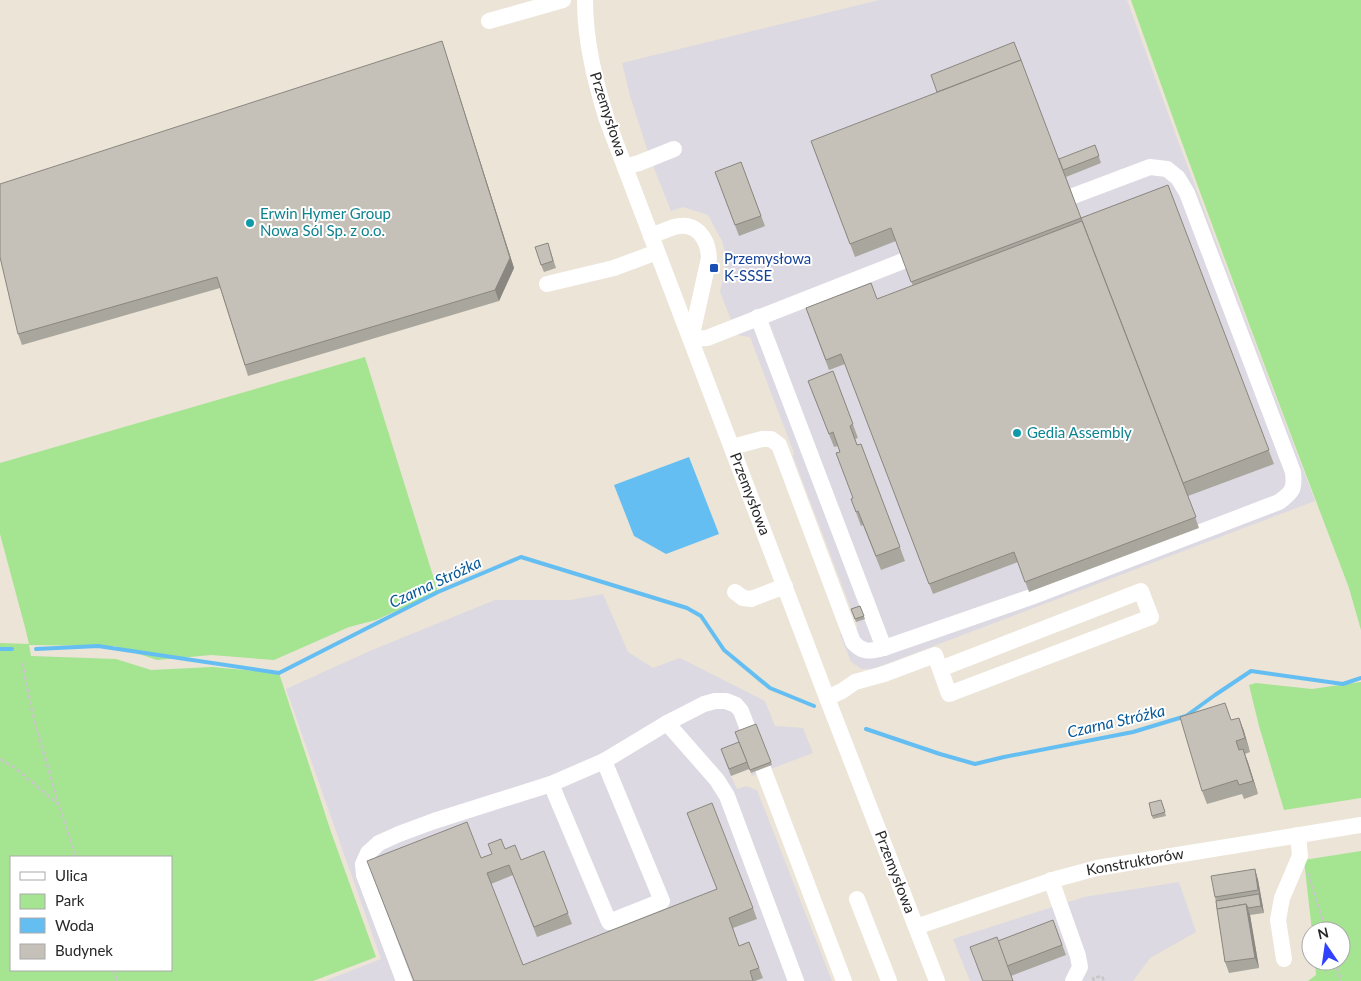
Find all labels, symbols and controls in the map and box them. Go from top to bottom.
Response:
street label: Przemysłowa [587,69,631,158]
place label: Erwin Hymer Group Nowa Sól Sp. z o.o. [260,204,391,239]
marker: Erwin Hymer Group Nowa Sól Sp. z o.o. [244,217,256,229]
place label: Przemysłowa K-SSSE [724,249,811,284]
marker: Przemysłowa K-SSSE [708,262,720,274]
place label: Gedia Assembly [1027,423,1132,441]
marker: Gedia Assembly [1011,427,1023,439]
street label: Przemysłowa [727,450,775,538]
water label: Czarna Stróżka [386,552,484,611]
water label: Czarna Stróżka [1065,700,1167,741]
street label: Przemysłowa [872,828,920,916]
street label: Konstruktorów [1085,844,1185,878]
legend [10,856,172,971]
text: Ulica [55,866,88,884]
text: Park [55,891,85,909]
text: Woda [55,916,94,934]
north arrow [1301,921,1351,971]
text: N [1316,923,1330,942]
text: Budynek [55,941,113,959]

